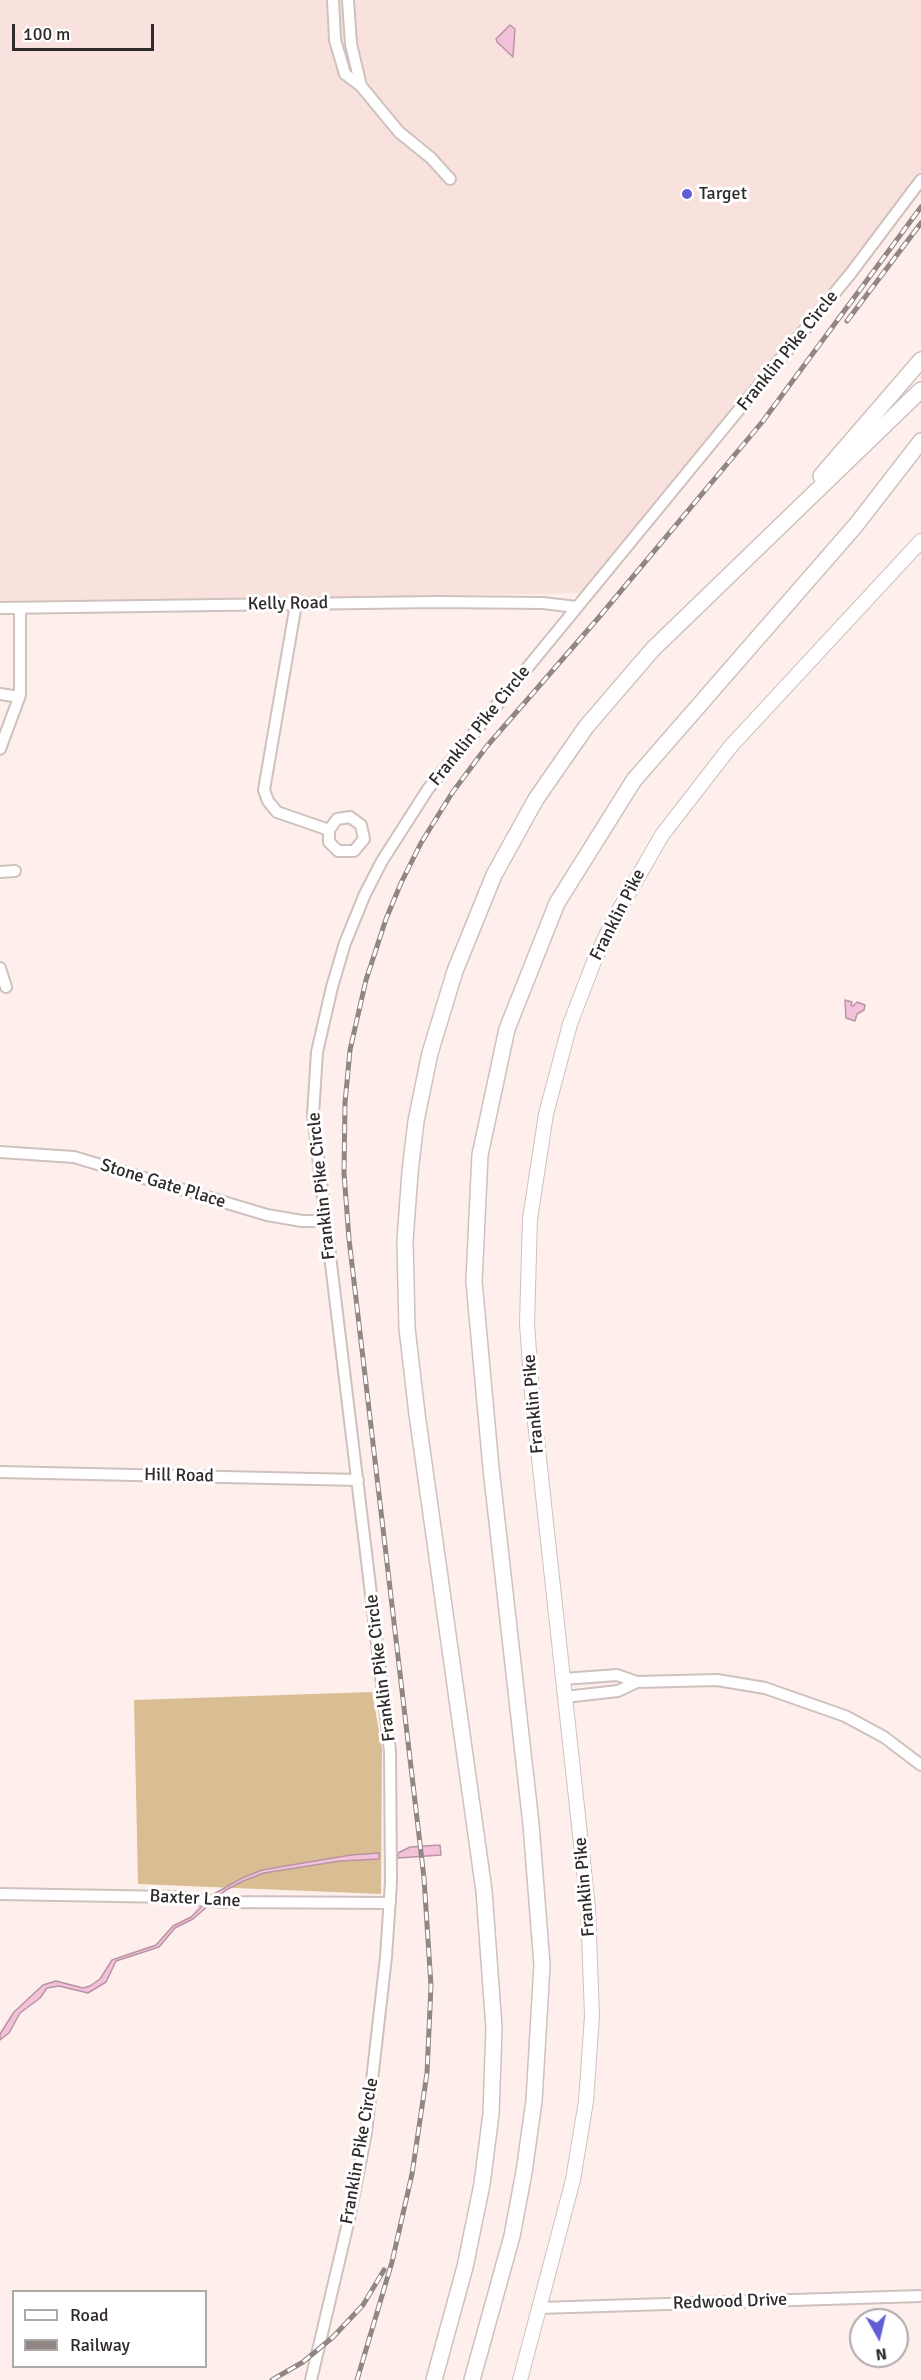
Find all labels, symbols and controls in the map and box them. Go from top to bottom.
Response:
scale bar [15,12,158,50]
text: 100 m [23,23,70,45]
place label: Target [699,183,747,205]
marker: Target [680,187,694,201]
street label: Franklin Pike Circle [733,287,843,415]
street label: Kelly Road [248,592,328,616]
street label: Franklin Pike Circle [425,662,535,790]
street label: Franklin Pike [586,866,650,964]
street label: Franklin Pike Circle [304,1111,340,1261]
street label: Stone Gate Place [98,1155,228,1213]
street label: Franklin Pike [519,1353,549,1455]
street label: Hill Road [144,1465,214,1487]
street label: Franklin Pike Circle [361,1593,401,1743]
street label: Franklin Pike [570,1836,600,1938]
street label: Baxter Lane [149,1886,241,1912]
street label: Franklin Pike Circle [336,2076,384,2226]
street label: Redwood Drive [672,2289,788,2315]
legend [12,2290,207,2368]
text: Road [70,2304,109,2326]
north arrow [849,2308,909,2368]
text: Railway [70,2334,130,2356]
text: N [874,2343,888,2365]

